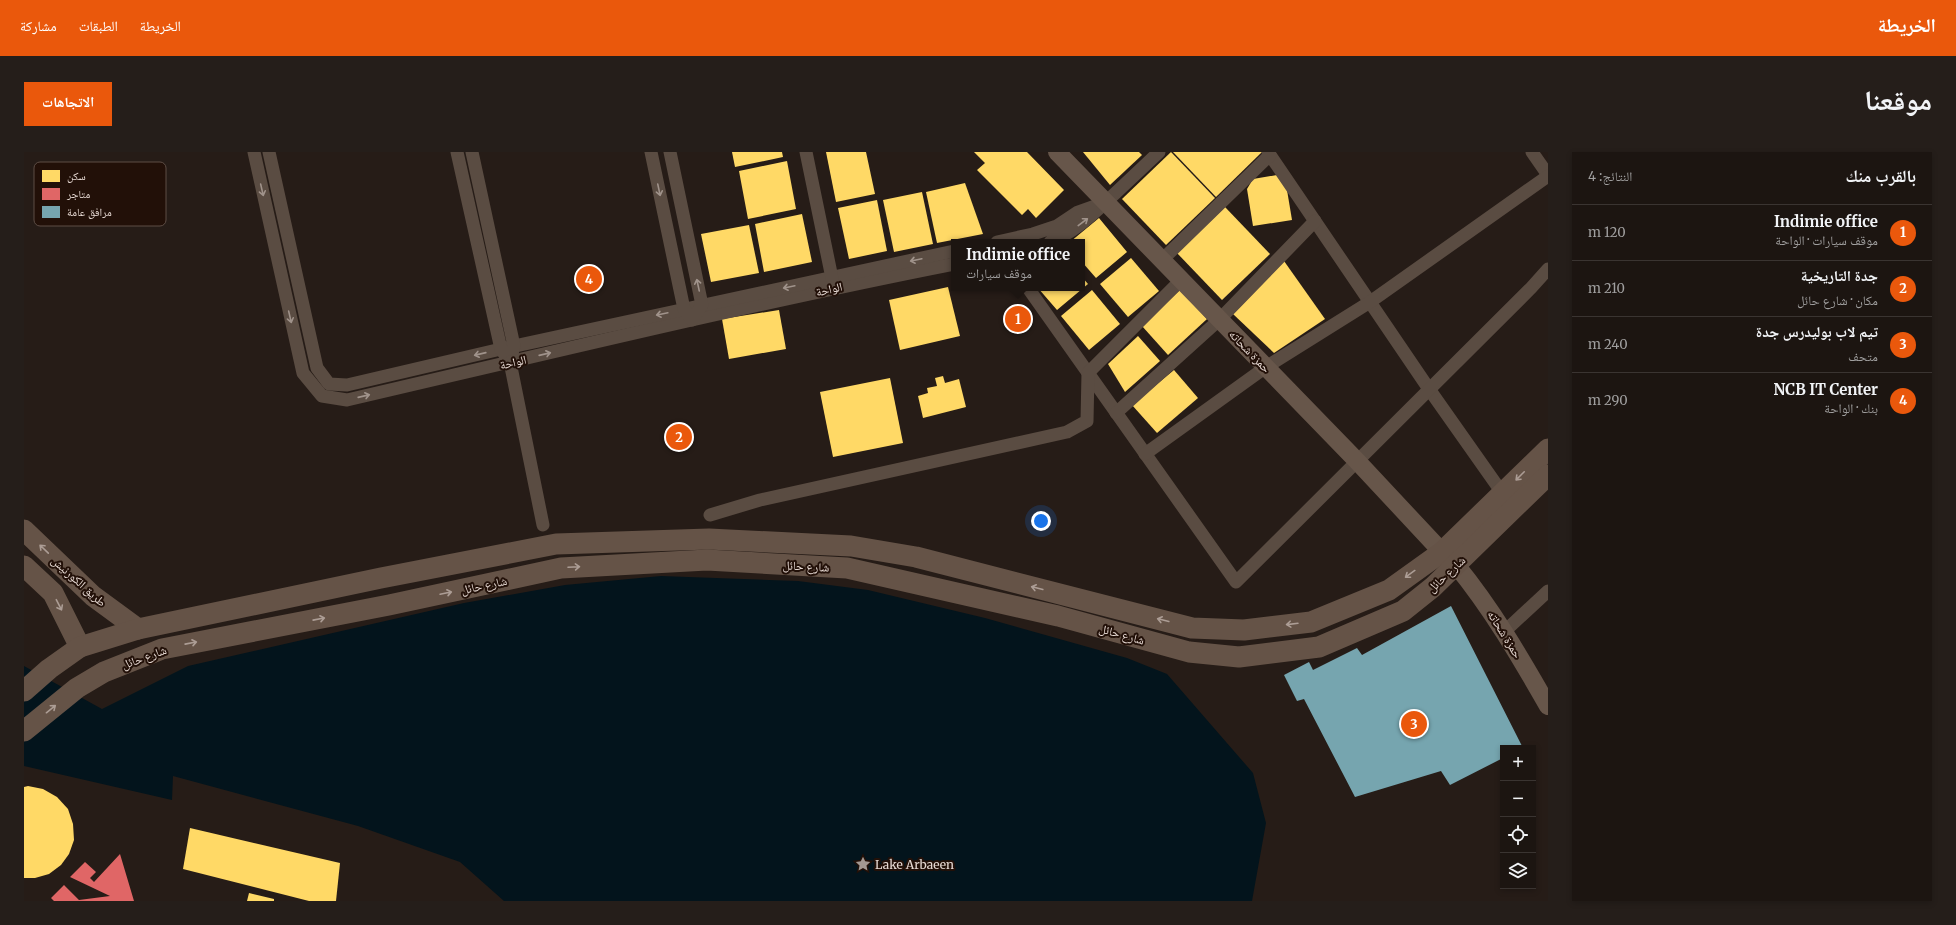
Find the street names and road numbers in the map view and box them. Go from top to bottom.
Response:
street label: الواحة [814,279,844,299]
street label: حمزة شحاته [1226,326,1274,376]
street label: الواحة [498,352,528,372]
street label: طريق الكورنيش [48,553,109,610]
street label: شارع حائل [1424,553,1469,596]
street label: شارع حائل [782,557,830,576]
street label: شارع حائل [460,573,509,598]
street label: حمزة شحاته [1484,607,1526,661]
street label: شارع حائل [1097,620,1147,649]
street label: شارع حائل [119,642,169,673]

